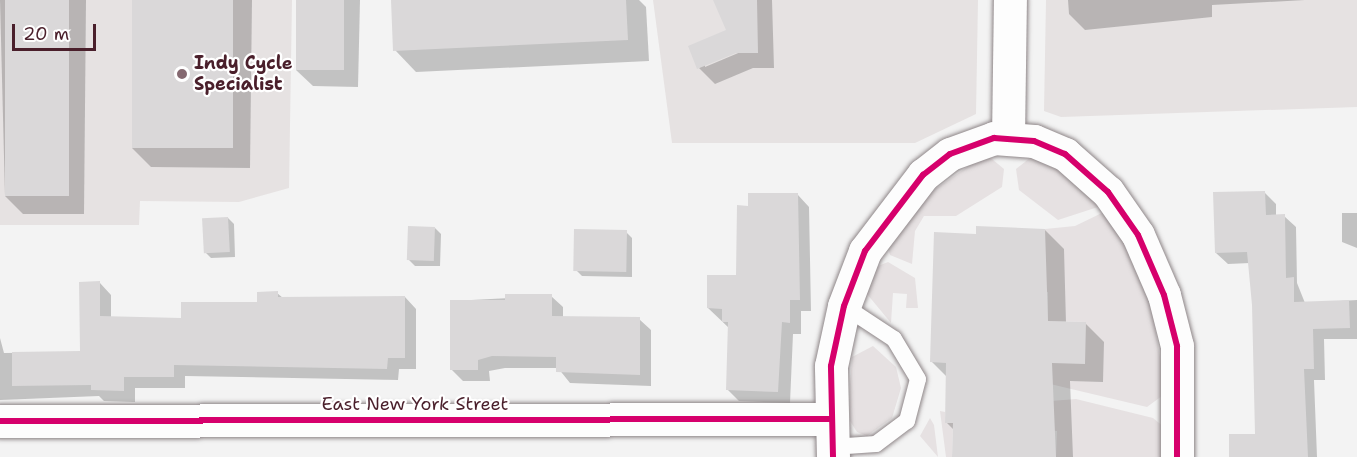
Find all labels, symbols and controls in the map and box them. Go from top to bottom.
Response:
scale bar [15,12,99,50]
text: 20 m [23,22,69,46]
place label: Indy Cycle Specialist [194,53,293,96]
marker: Indy Cycle Specialist [175,67,189,81]
street label: East New York Street [322,393,508,415]

